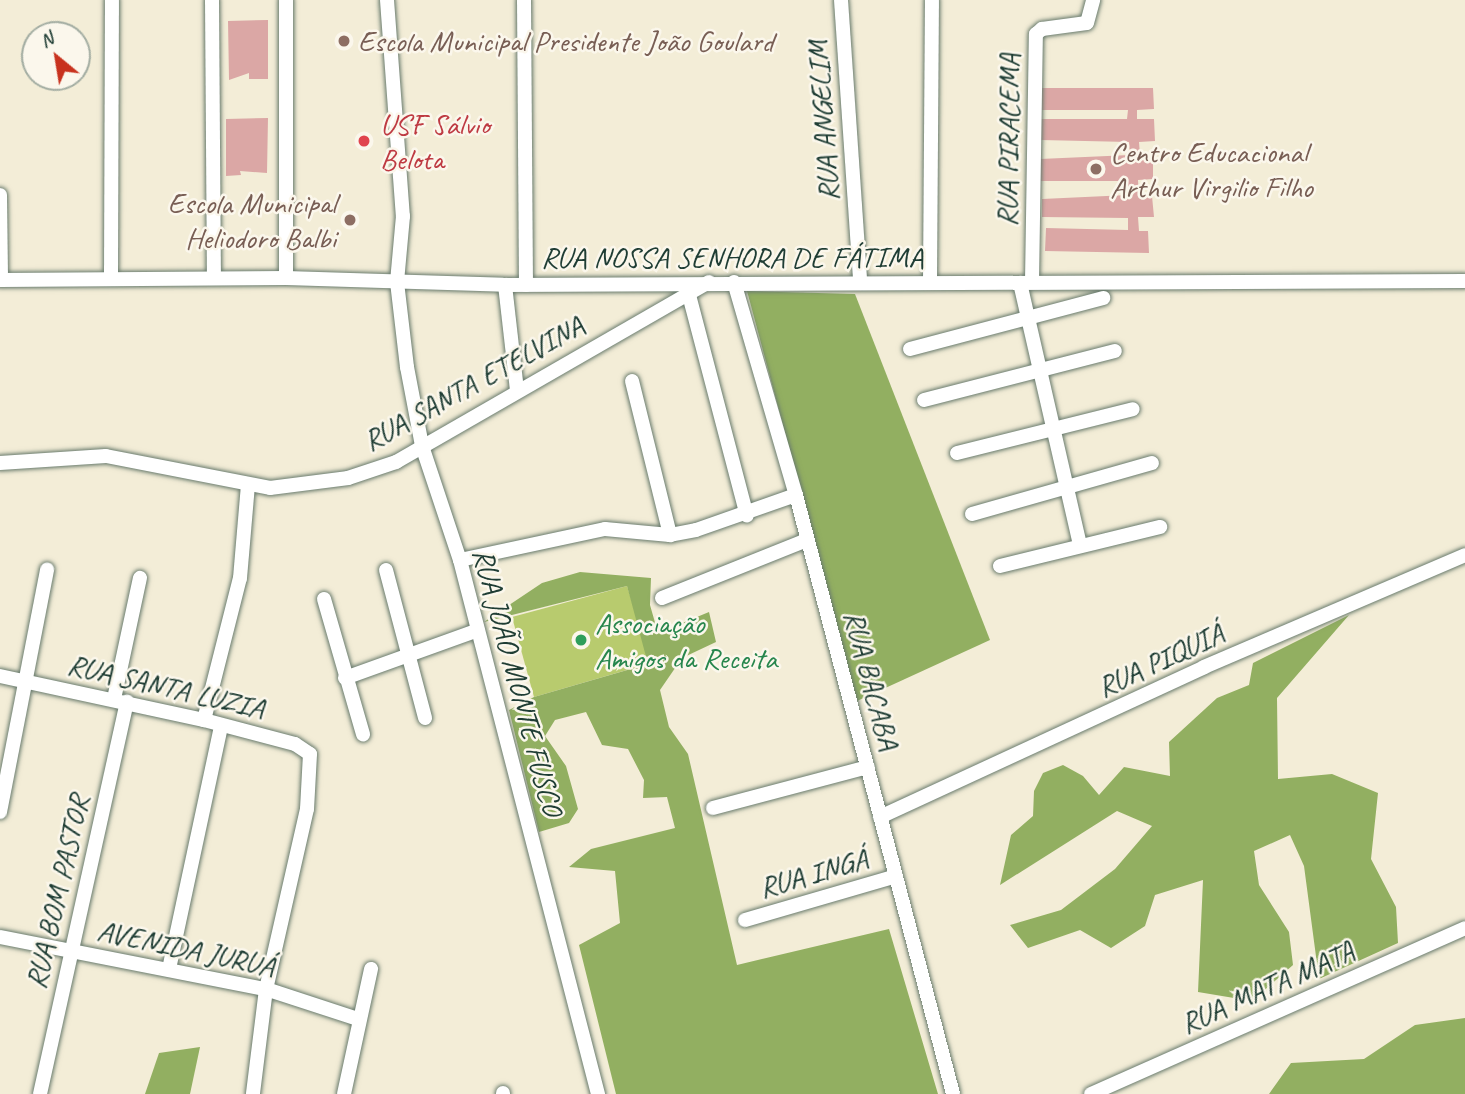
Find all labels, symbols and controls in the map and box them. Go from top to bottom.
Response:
north arrow [21,21,91,91]
place label: Escola Municipal Presidente João Goulard [358,23,773,59]
text: N [35,26,58,53]
marker: Escola Municipal Presidente João Goulard [336,33,352,49]
street label: RUA ANGELIM [799,39,847,203]
street label: RUA PIRACEMA [988,53,1028,227]
place label: USF Sálvio Belota [380,106,490,176]
marker: USF Sálvio Belota [354,131,374,151]
place label: Centro Educacional Arthur Virgilio Filho [1110,134,1313,204]
marker: Centro Educacional Arthur Virgilio Filho [1088,161,1104,177]
place label: Escola Municipal Heliodoro Balbi [167,185,336,256]
marker: Escola Municipal Heliodoro Balbi [342,212,358,228]
street label: RUA NOSSA SENHORA DE FÁTIMA [541,239,923,275]
street label: RUA SANTA ETELVINA [355,307,591,459]
street label: RUA JOÃO MONTE FUSCO [465,544,571,820]
place label: Associação Amigos da Receita [595,605,778,676]
street label: RUA BACABA [836,607,908,753]
street label: RUA PIQUIÁ [1092,615,1228,705]
marker: Associação Amigos da Receita [573,632,589,648]
street label: RUA SANTA LUZIA [63,646,269,726]
street label: RUA BOM PASTOR [17,792,97,992]
street label: RUA INGÁ [754,840,872,906]
street label: AVENIDA JURUÁ [94,912,278,984]
street label: RUA MATA MATA [1175,933,1359,1041]

